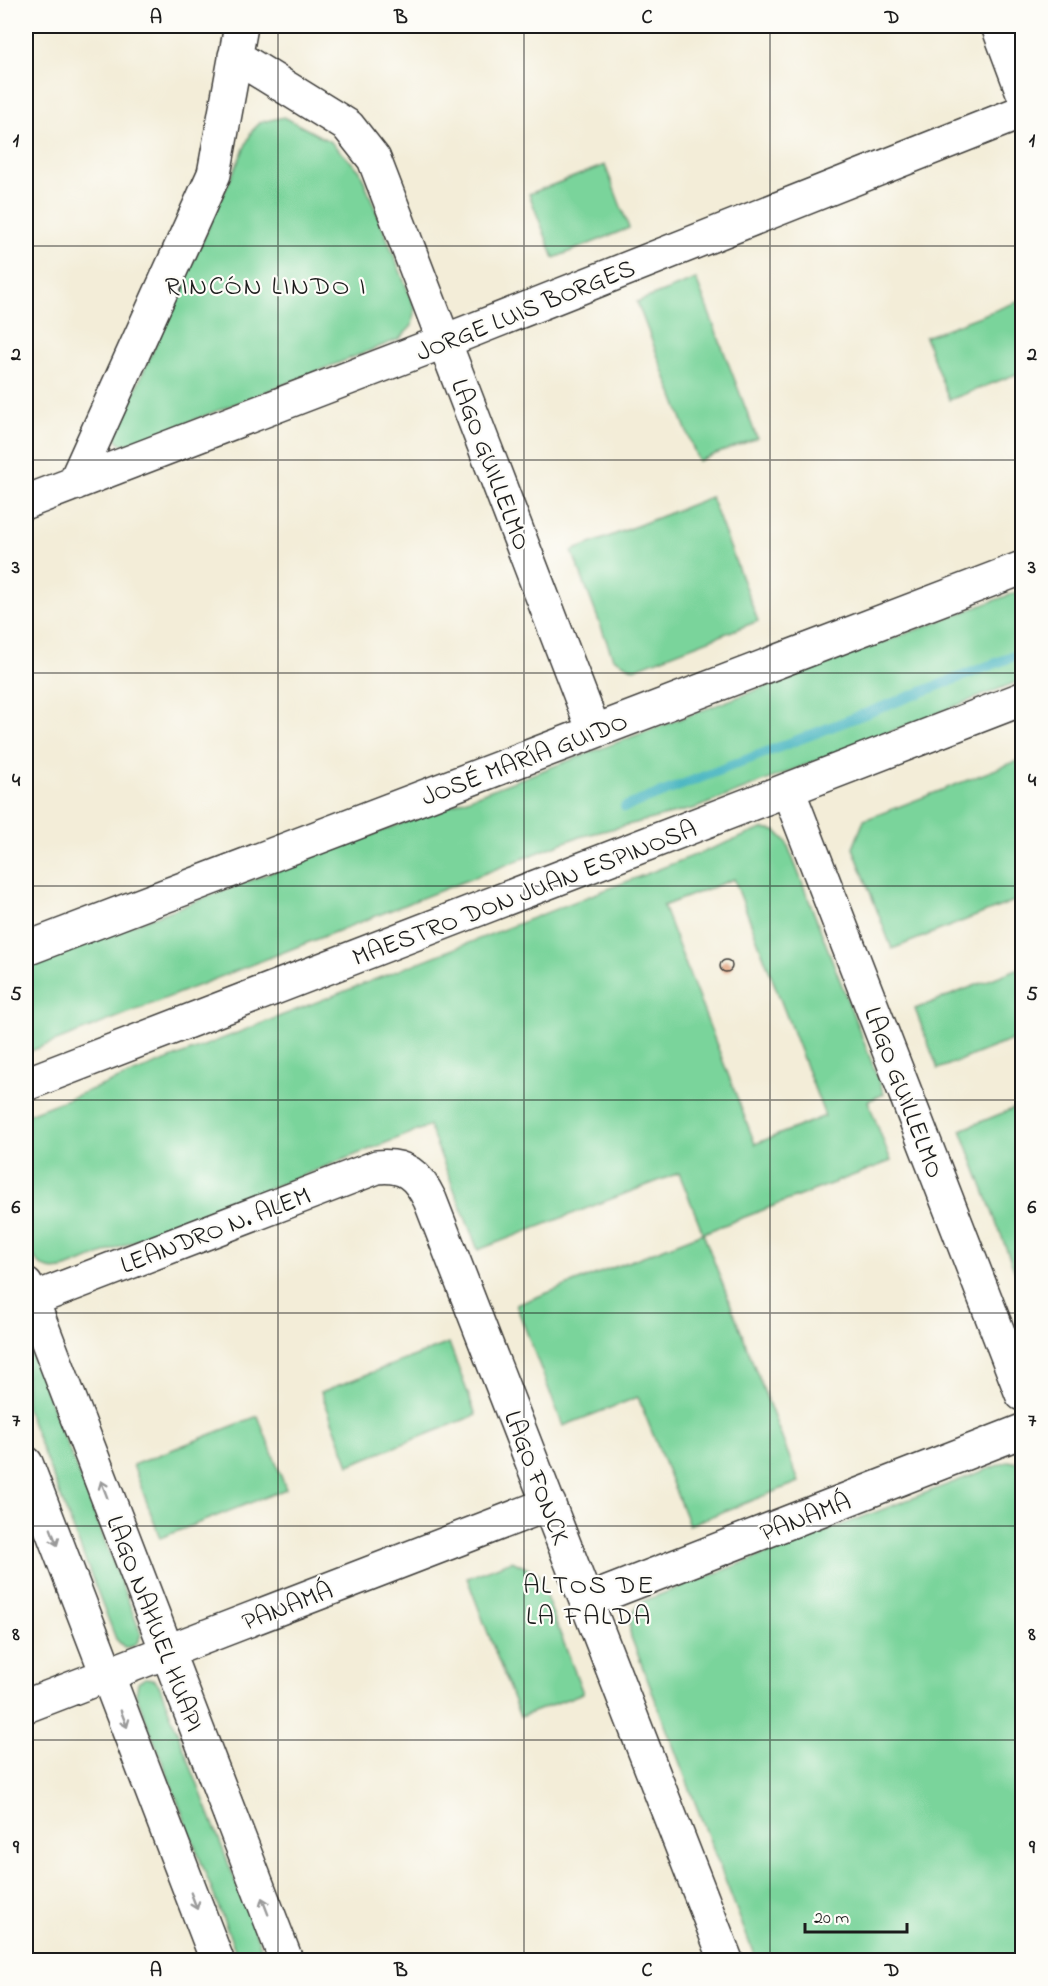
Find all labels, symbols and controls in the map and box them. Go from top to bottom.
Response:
text: A [150,4,162,33]
text: B [393,4,408,33]
text: C [642,4,653,33]
text: D [884,4,899,33]
text: 1 [13,127,20,156]
text: 1 [1029,127,1036,156]
street label: JORGE LUIS BORGES [411,250,641,373]
district label: RINCÓN LINDO I [165,268,367,307]
text: 2 [10,341,21,370]
text: 2 [1026,341,1037,370]
street label: LAGO GUILLELMO [439,374,539,556]
text: 3 [11,554,20,583]
text: 3 [1027,554,1036,583]
street label: JOSÉ MARÍA GUIDO [416,704,634,818]
text: 4 [12,767,21,796]
text: 4 [1028,767,1037,796]
street label: MAESTRO DON JUAN ESPINOSA [347,811,703,978]
text: 5 [10,981,22,1010]
text: 5 [1026,981,1038,1010]
street label: LAGO GUILLELMO [852,1002,952,1184]
street label: LEANDRO N. ALEM [115,1178,317,1286]
text: 6 [12,1194,21,1223]
text: 6 [1028,1194,1037,1223]
street label: LAGO FONCK [492,1405,578,1551]
text: 7 [12,1407,21,1436]
text: 7 [1028,1407,1037,1436]
one-way arrow [98,1480,109,1499]
street label: PANAMÁ [755,1484,857,1554]
street label: LAGO NAHUEL HUAPI [94,1510,212,1738]
one-way arrow [49,1527,60,1546]
district label: ALTOS DE LA FALDA [523,1567,655,1637]
street label: PANAMÁ [237,1573,339,1643]
text: 8 [11,1621,20,1650]
text: 8 [1027,1621,1036,1650]
one-way arrow [119,1709,130,1728]
text: 9 [12,1834,20,1863]
text: 9 [1028,1834,1036,1863]
one-way arrow [189,1891,200,1909]
scale bar [805,1896,907,1934]
one-way arrow [258,1897,269,1916]
text: 20 m [814,1906,849,1932]
text: A [150,1957,162,1986]
text: B [393,1957,408,1986]
text: C [642,1957,653,1986]
text: D [884,1957,899,1986]

